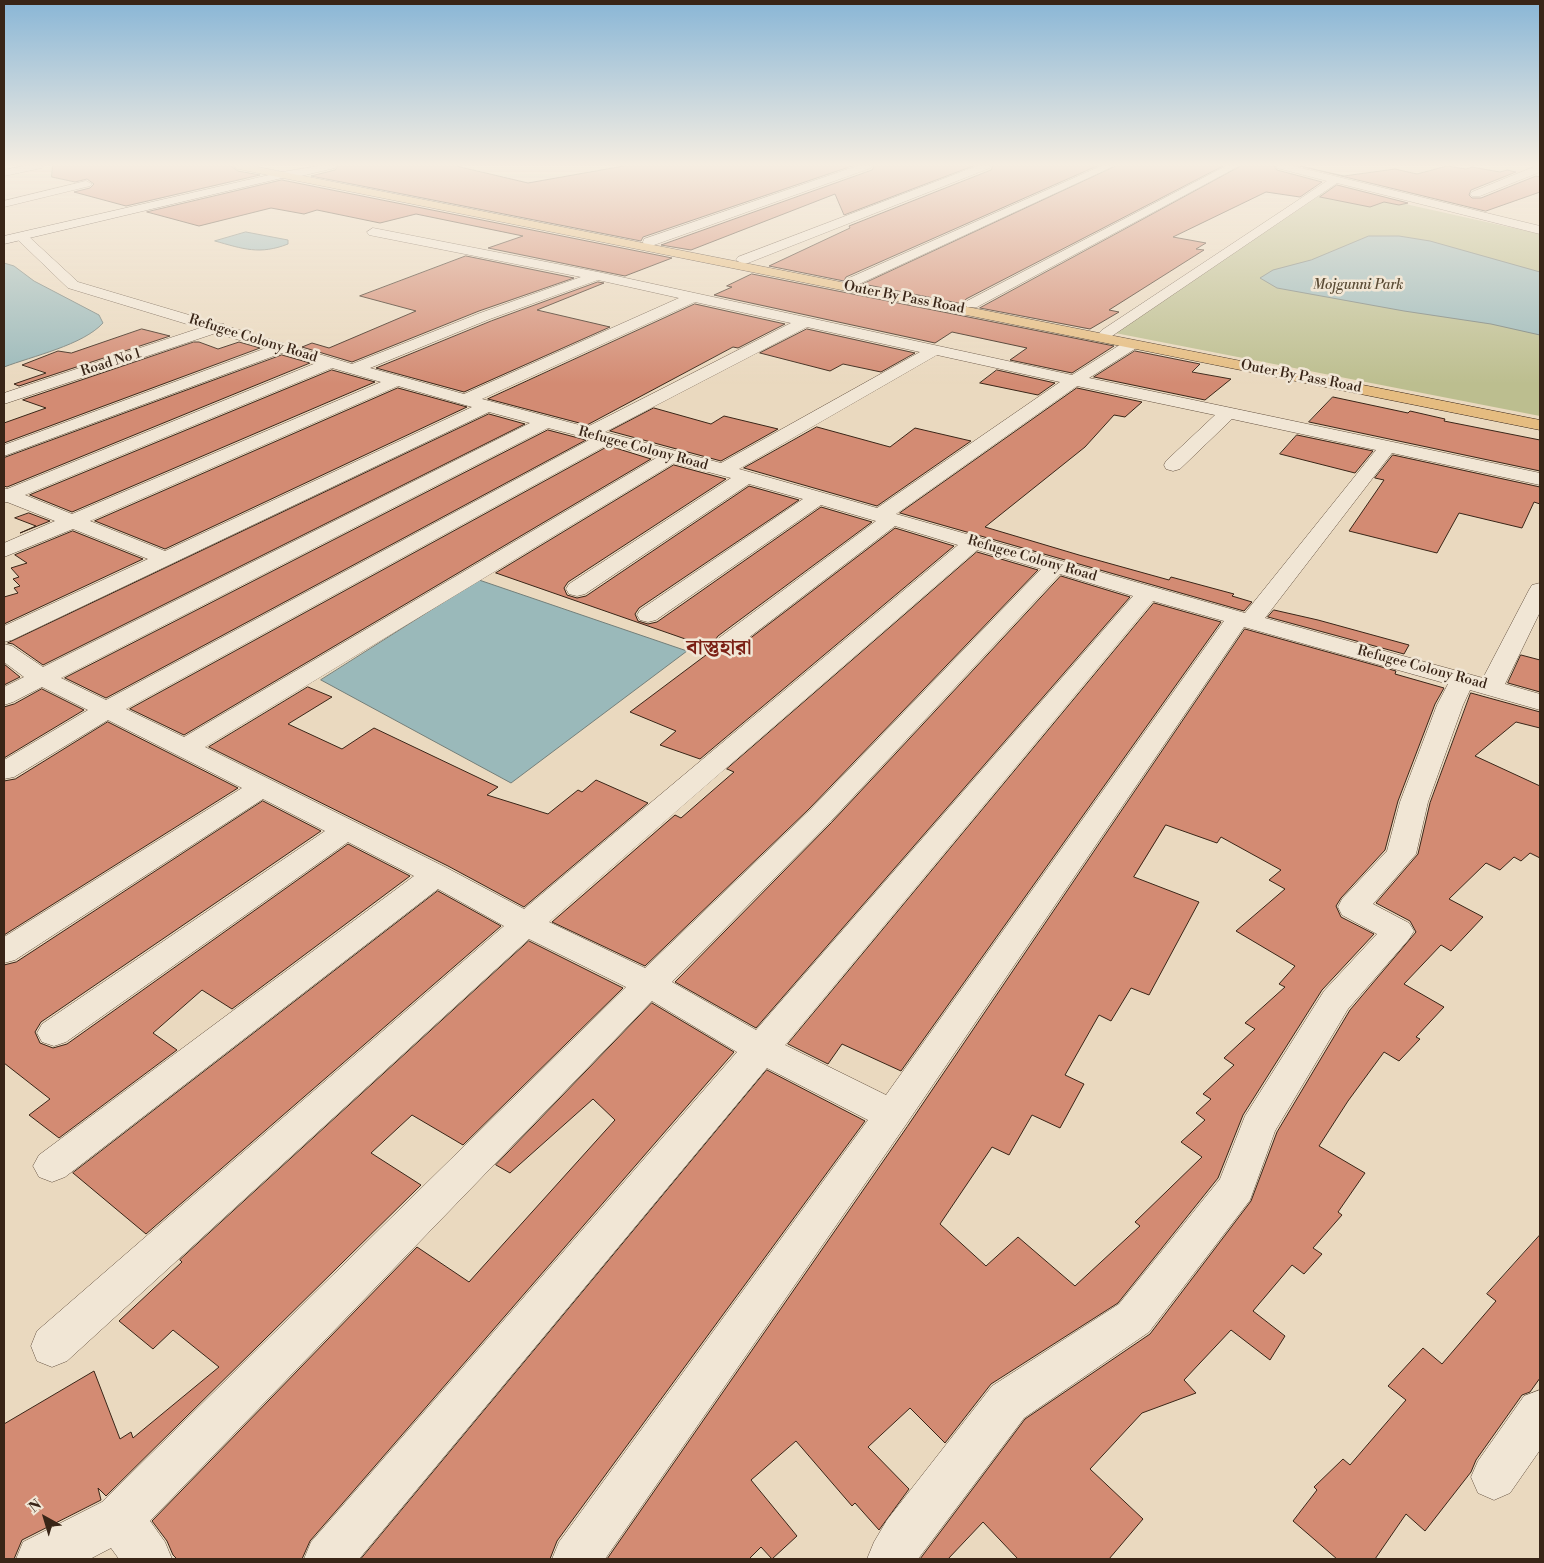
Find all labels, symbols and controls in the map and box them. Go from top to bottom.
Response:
street label: Outer By Pass Road [842,278,966,318]
park label: Mojgunni Park [1313,278,1403,294]
street label: Refugee Colony Road [187,311,319,367]
street label: Road No 1 [79,345,143,381]
street label: Outer By Pass Road [1239,357,1363,397]
street label: Refugee Colony Road [576,424,710,474]
street label: Refugee Colony Road [965,533,1099,585]
district label: বাস্তুহারা [686,636,752,662]
street label: Refugee Colony Road [1355,643,1489,693]
north arrow [20,1493,70,1543]
text: N [26,1496,46,1517]

